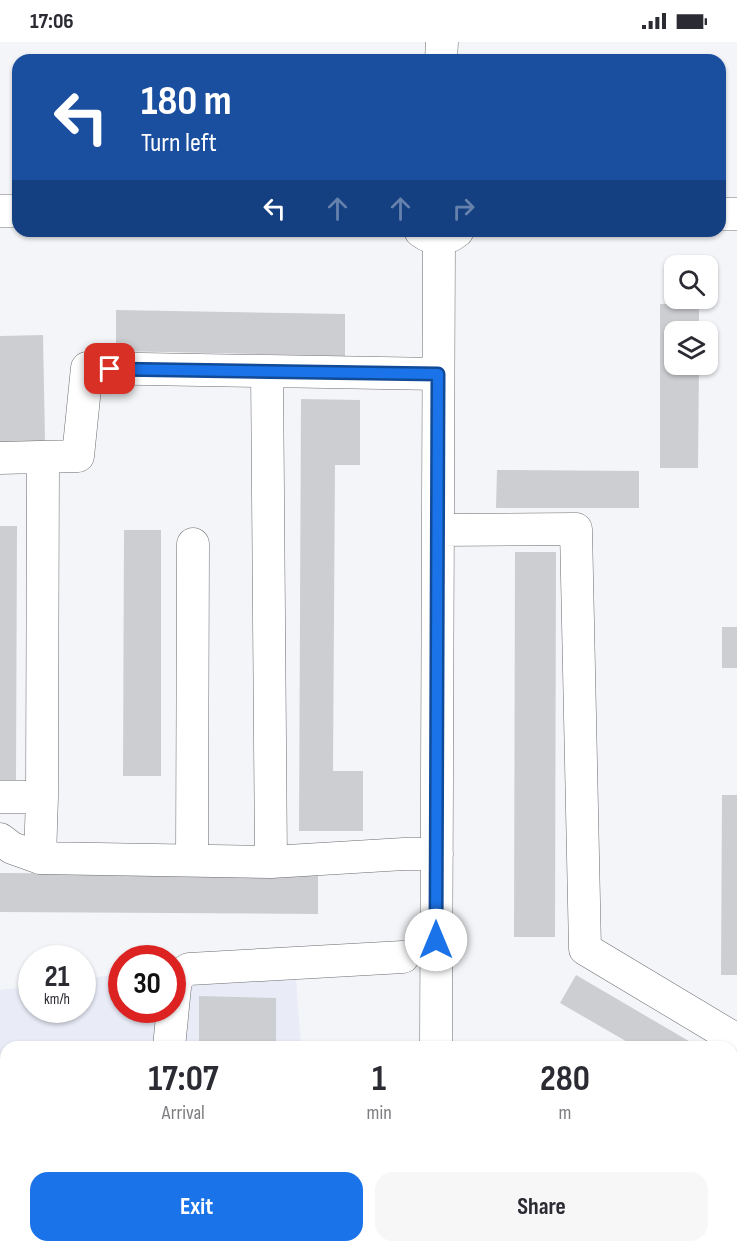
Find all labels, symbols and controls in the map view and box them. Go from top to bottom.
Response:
text: 17:06 [30,8,74,35]
text: 180 m [141,76,232,127]
icon: left [42,78,120,156]
text: Turn left [141,127,217,159]
icon: left [258,192,291,225]
icon: ahead [321,192,354,225]
icon: ahead [384,192,417,225]
icon: right [447,192,480,225]
map controls [664,255,718,375]
button: search [664,255,718,309]
button: layers [664,321,718,375]
pin [84,343,135,394]
icon: arrive [93,352,126,385]
position arrow [404,908,468,972]
speed limit sign: 30 [108,945,186,1023]
text: 21 [45,959,69,995]
text: km/h [44,990,70,1009]
text: 17:07 [148,1058,218,1101]
text: 1 [372,1058,386,1101]
text: 280 [540,1058,590,1101]
text: Arrival [162,1101,205,1125]
text: min [367,1101,392,1125]
text: m [558,1101,571,1125]
button: Exit [30,1172,363,1241]
button: Share [375,1172,708,1241]

